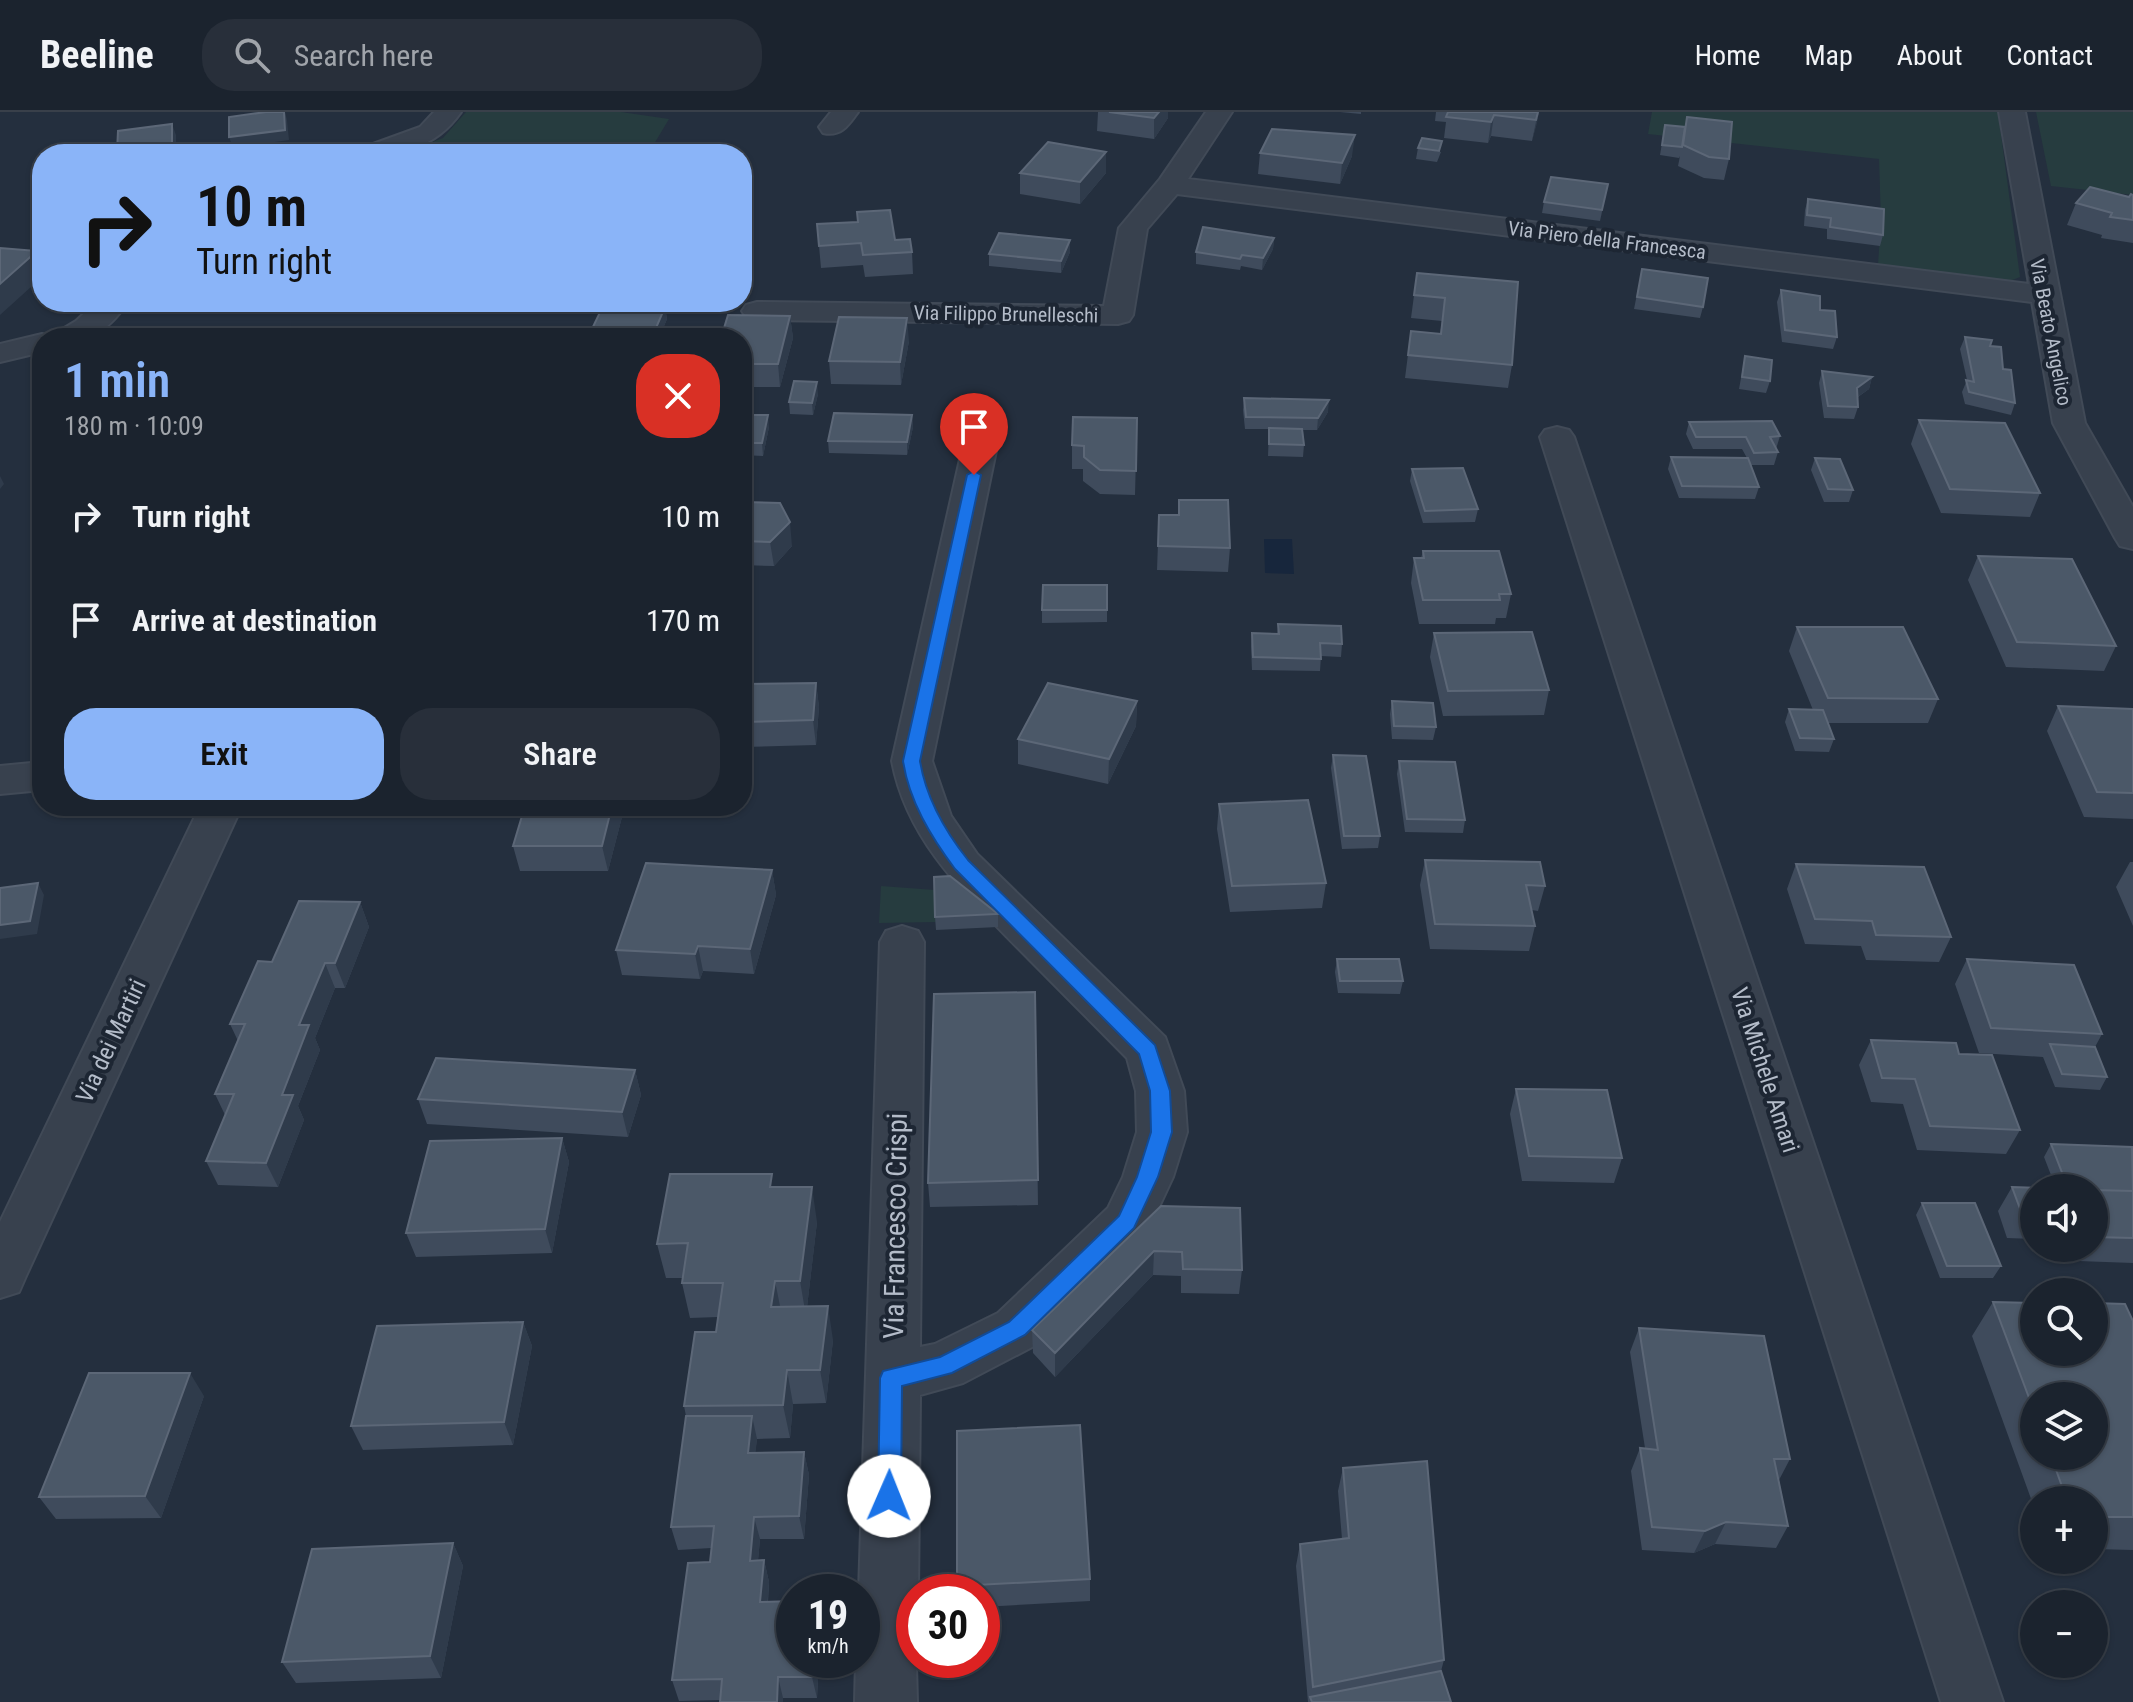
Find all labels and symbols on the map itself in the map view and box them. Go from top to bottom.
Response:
street label: Via Piero della Francesca [1507,216,1707,264]
street label: Via Beato Angelico [2025,257,2077,407]
street label: Via Filippo Brunelleschi [913,300,1099,328]
pin [940,393,1008,475]
street label: Via dei Martiri [70,975,152,1107]
street label: Via Michele Amari [1725,984,1805,1156]
street label: Via Francesco Crispi [877,1113,914,1339]
position arrow [847,1454,931,1538]
speed limit sign: 30 [896,1574,1000,1678]

